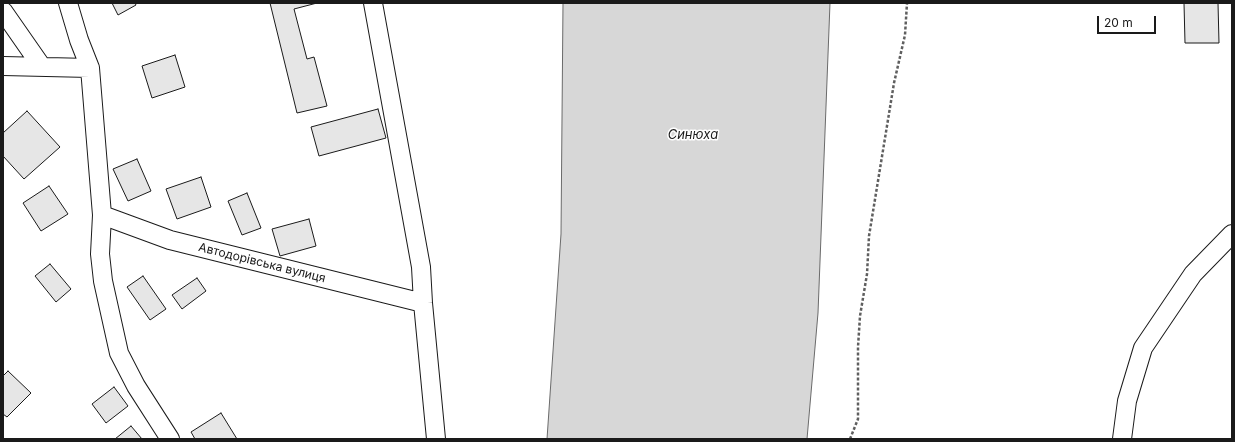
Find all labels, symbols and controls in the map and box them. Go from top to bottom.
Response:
scale bar [1099,8,1158,34]
text: 20 m [1104,15,1133,30]
water label: Синюха [668,127,718,143]
street label: Автодорівська вулиця [197,240,327,286]

